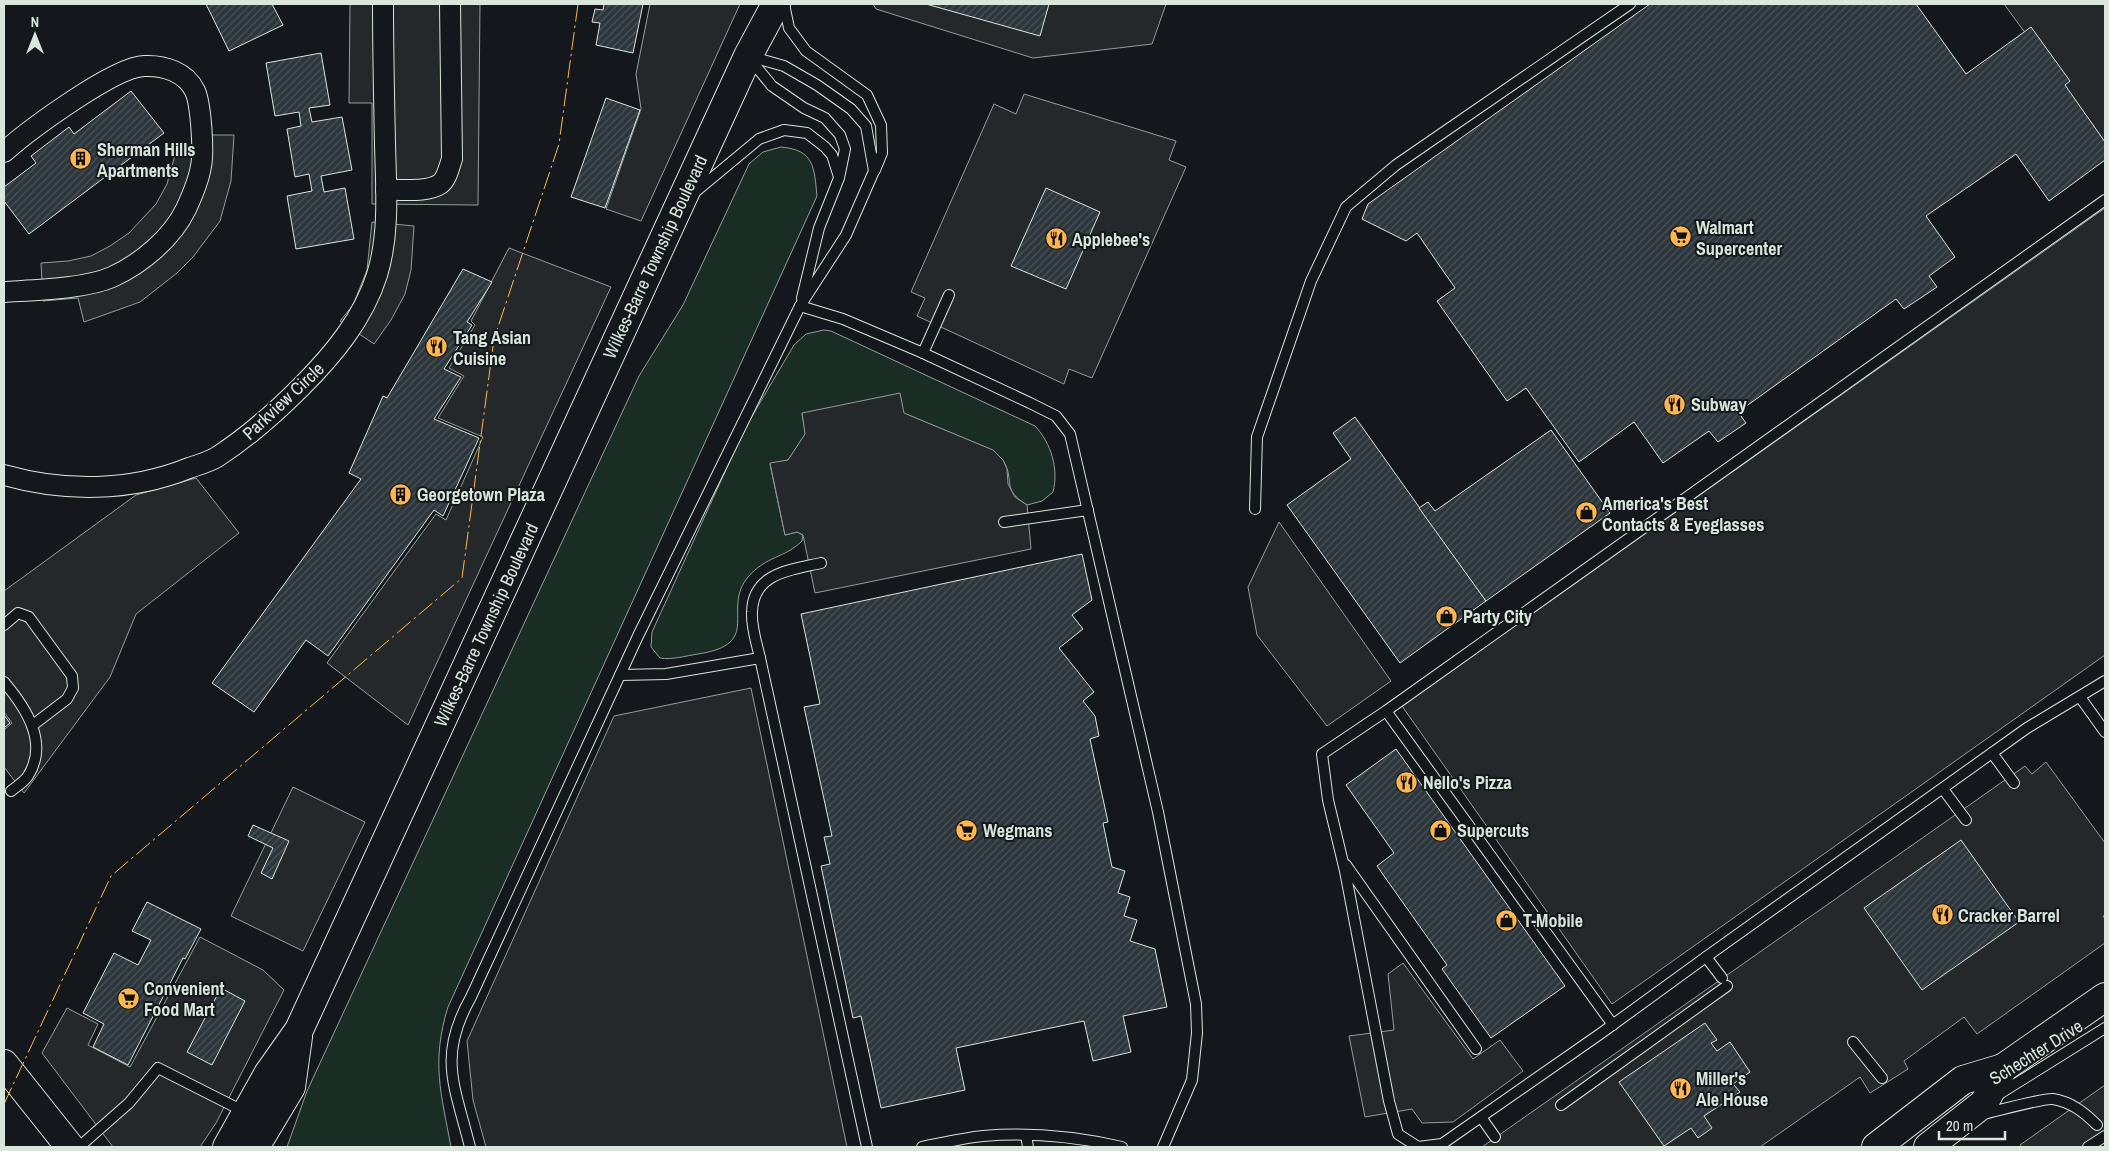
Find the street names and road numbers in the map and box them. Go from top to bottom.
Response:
street label: Wilkes-Barre Township Boulevard [597,151,713,363]
street label: Parkview Circle [237,357,329,445]
street label: Wilkes-Barre Township Boulevard [428,519,544,731]
street label: Schechter Drive [1985,1013,2087,1091]

